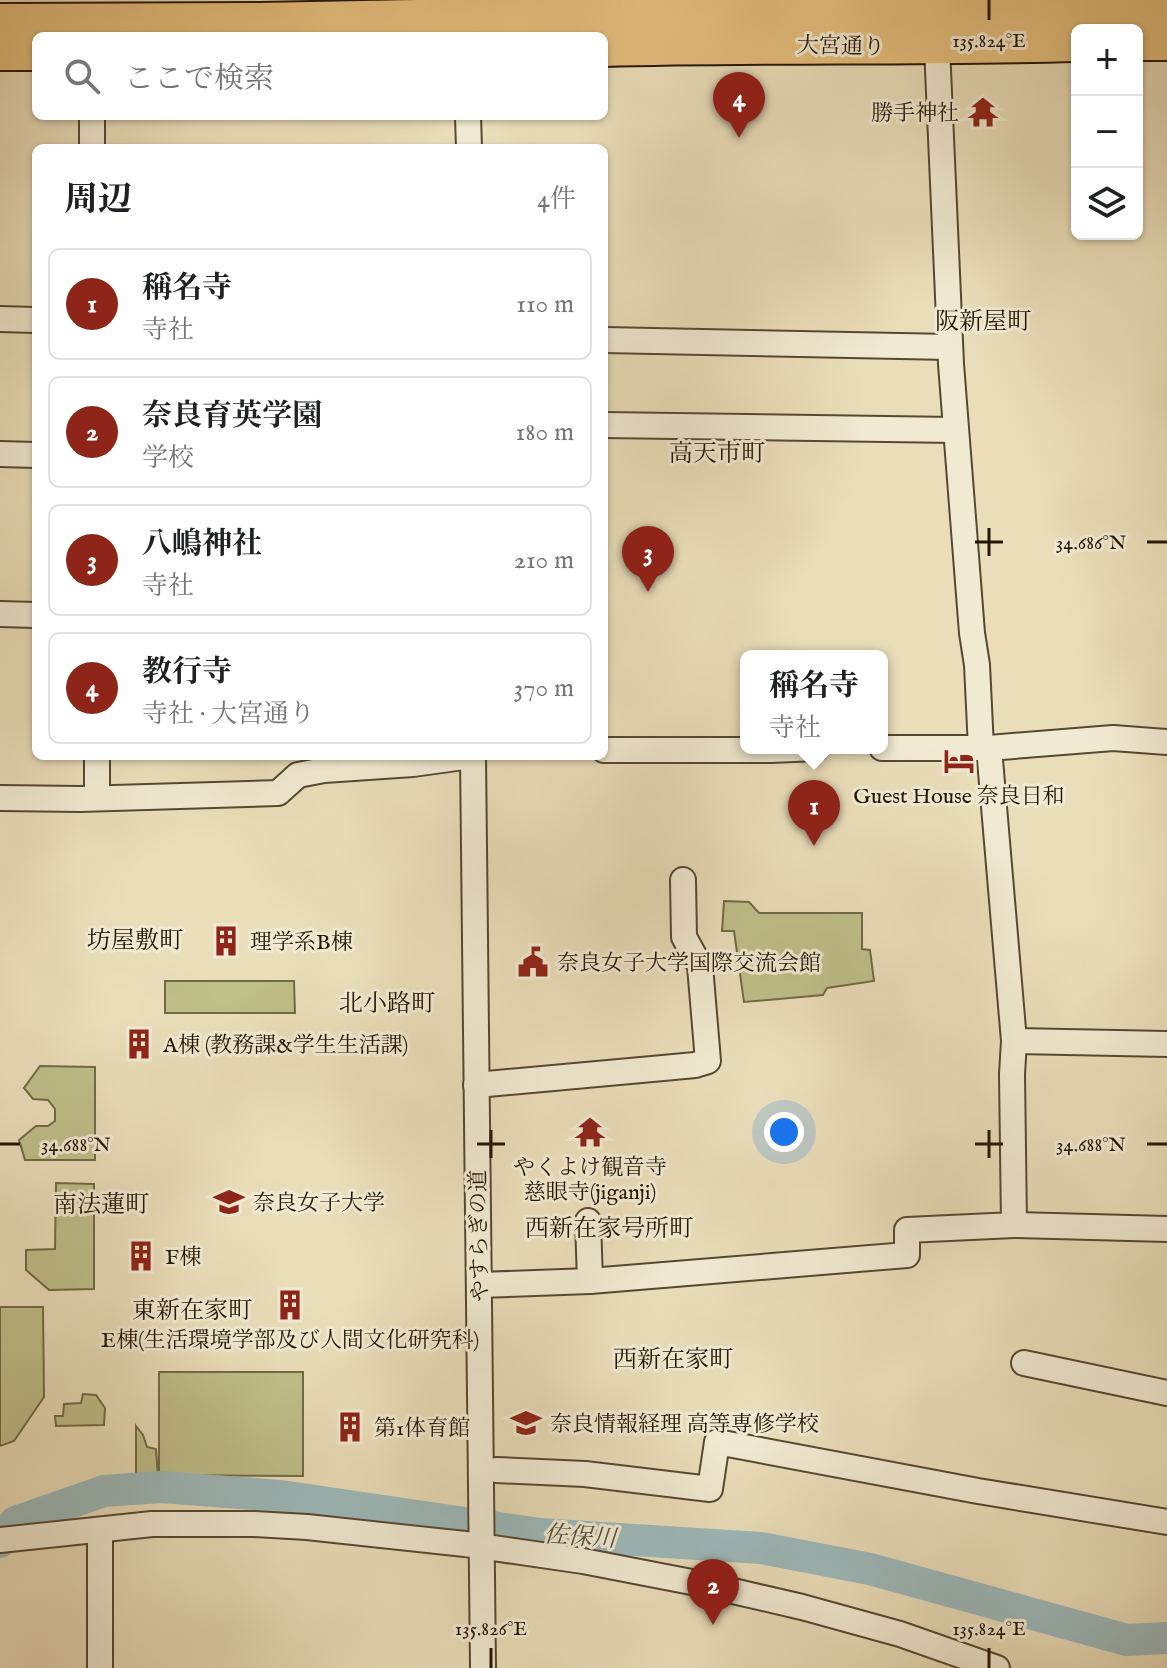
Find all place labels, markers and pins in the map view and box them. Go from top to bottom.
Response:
pin: 4 [713,72,765,138]
temple icon: 勝手神社 [966,95,1000,129]
place label: 勝手神社 [871,100,959,128]
pin: 3 [622,526,674,592]
hotel icon: Guest House 奈良日和 [942,744,976,778]
pin: 1 [788,780,840,846]
place label: Guest House 奈良日和 [853,783,1065,811]
building icon: 理学系B棟 [209,924,243,958]
place label: 理学系B棟 [250,929,353,957]
public building icon: 奈良女子大学国際交流会館 [516,945,550,979]
place label: 奈良女子大学国際交流会館 [557,950,821,978]
building icon: A棟 (教務課&学生生活課) [122,1027,156,1061]
place label: A棟 (教務課&学生生活課) [162,1032,408,1060]
temple icon: やくよけ観音寺 慈眼寺(jiganji) [573,1115,607,1149]
place label: やくよけ観音寺 慈眼寺(jiganji) [513,1154,667,1207]
school or university icon: 奈良女子大学 [212,1185,246,1219]
place label: 奈良女子大学 [253,1190,385,1218]
building icon: F棟 [124,1239,158,1273]
place label: F棟 [165,1244,201,1272]
building icon: E棟(生活環境学部及び人間文化研究科) [273,1288,307,1322]
place label: E棟(生活環境学部及び人間文化研究科) [101,1327,479,1355]
school or university icon: 奈良情報経理 高等専修学校 [509,1406,543,1440]
building icon: 第1体育館 [333,1410,367,1444]
place label: 奈良情報経理 高等専修学校 [550,1411,819,1439]
place label: 第1体育館 [374,1415,470,1443]
pin: 2 [687,1559,739,1625]

